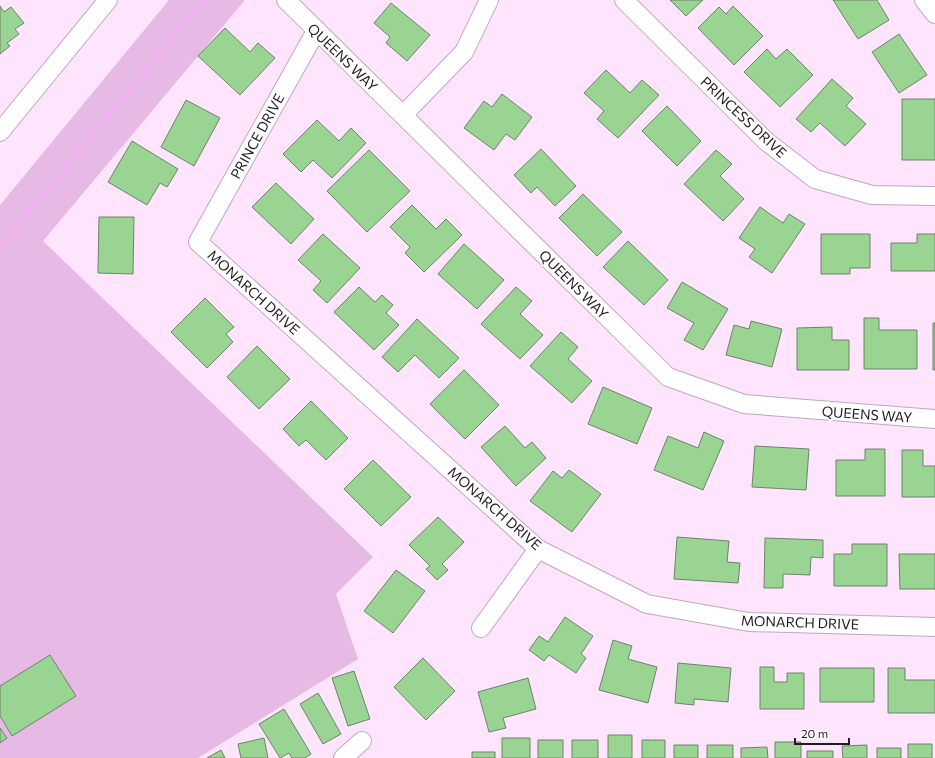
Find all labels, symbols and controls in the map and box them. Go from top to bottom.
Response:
street label: QUEENS WAY [305,19,381,95]
street label: PRINCESS DRIVE [698,73,790,161]
street label: PRINCE DRIVE [227,90,287,182]
street label: MONARCH DRIVE [204,246,304,338]
street label: QUEENS WAY [536,246,612,322]
street label: QUEENS WAY [821,402,913,426]
street label: MONARCH DRIVE [445,463,545,553]
street label: MONARCH DRIVE [741,611,859,633]
scale bar [795,720,849,746]
text: 20 m [801,726,828,740]

